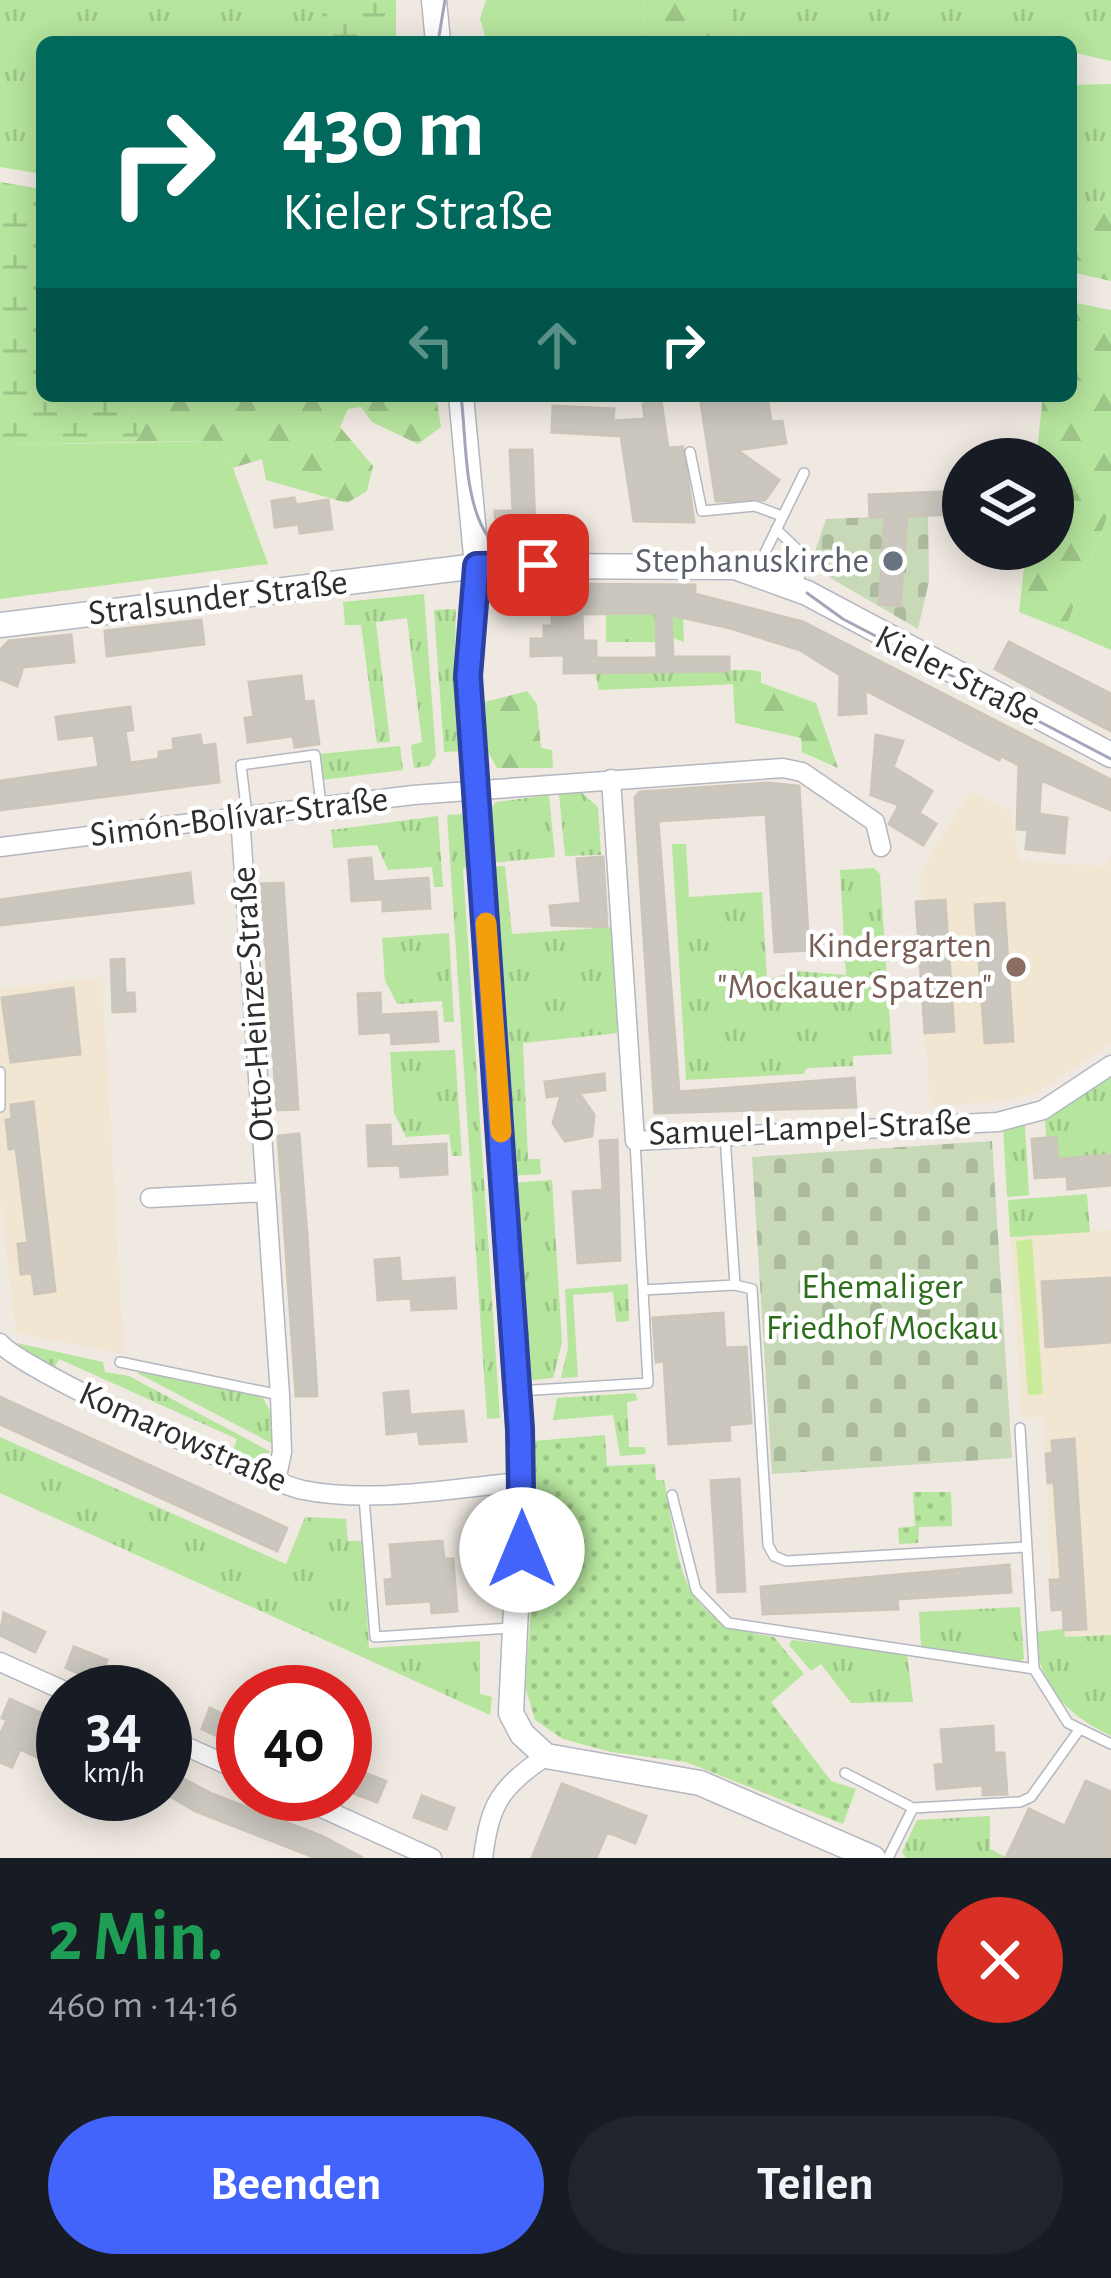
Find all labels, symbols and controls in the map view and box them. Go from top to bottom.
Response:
icon: right [84,84,240,240]
text: 430 m [282,88,485,172]
text: Kieler Straße [282,186,553,240]
icon: left [398,312,464,378]
icon: ahead [524,312,590,378]
icon: right [650,312,716,378]
map controls [942,438,1074,570]
button: layers [942,438,1074,570]
pin [487,514,589,616]
icon: arrive [505,532,571,598]
place label: Stephanuskirche [635,543,869,579]
marker: Stephanuskirche [880,548,906,574]
street label: Stralsunder Straße [86,564,350,632]
street label: Kieler Straße [869,619,1047,733]
street label: Simón-Bolívar-Straße [88,781,390,853]
street label: Otto-Heinze-Straße [225,865,281,1143]
place label: Kindergarten "Mockauer Spatzen" [717,928,992,1005]
marker: Kindergarten "Mockauer Spatzen" [1003,954,1029,980]
street label: Samuel-Lampel-Straße [648,1104,972,1152]
park label: Ehemaliger Friedhof Mockau [766,1269,998,1346]
street label: Komarowstraße [74,1375,292,1499]
position arrow [459,1487,585,1613]
speed limit sign: 40 [216,1665,372,1821]
text: 34 [86,1698,142,1758]
text: km/h [83,1758,145,1788]
button: close [937,1897,1063,2023]
text: 2 Min. [48,1901,224,1973]
text: 460 m · 14:16 [48,1986,238,2025]
button: Beenden [48,2116,544,2254]
button: Teilen [568,2116,1063,2254]

